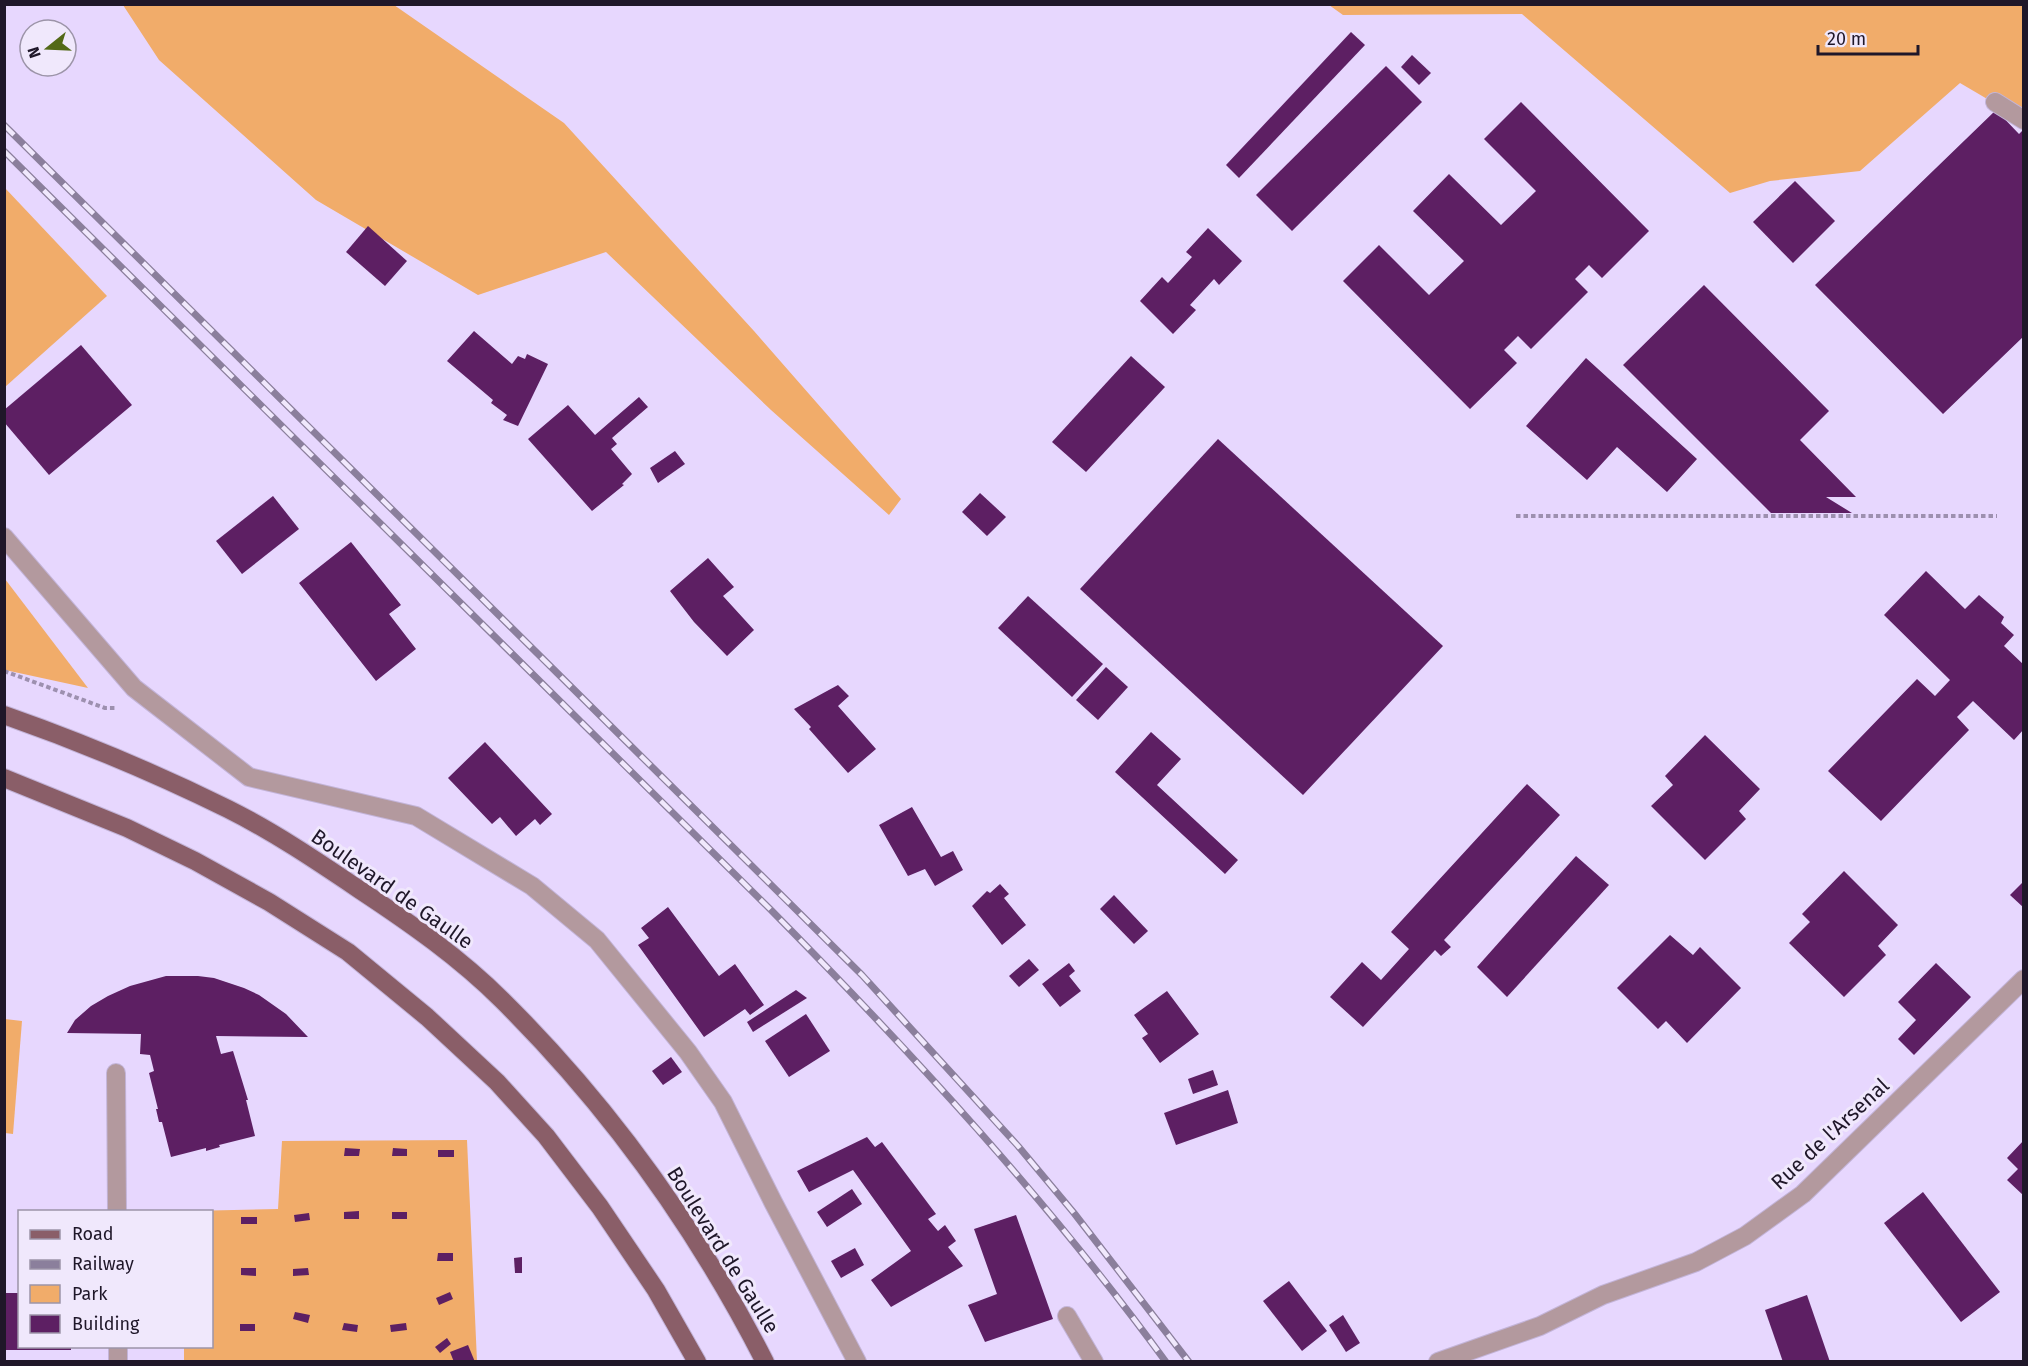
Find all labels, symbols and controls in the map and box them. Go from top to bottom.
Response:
north arrow [18,18,78,78]
scale bar [1818,18,1918,56]
text: 20 m [1827,28,1866,50]
text: N [24,45,45,60]
street label: Boulevard de Gaulle [306,823,478,955]
street label: Rue de l'Arsenal [1766,1073,1894,1195]
street label: Boulevard de Gaulle [661,1162,785,1338]
legend [18,1210,213,1348]
text: Road [72,1223,114,1245]
text: Railway [72,1253,134,1275]
text: Park [72,1283,108,1305]
text: Building [72,1313,140,1335]

